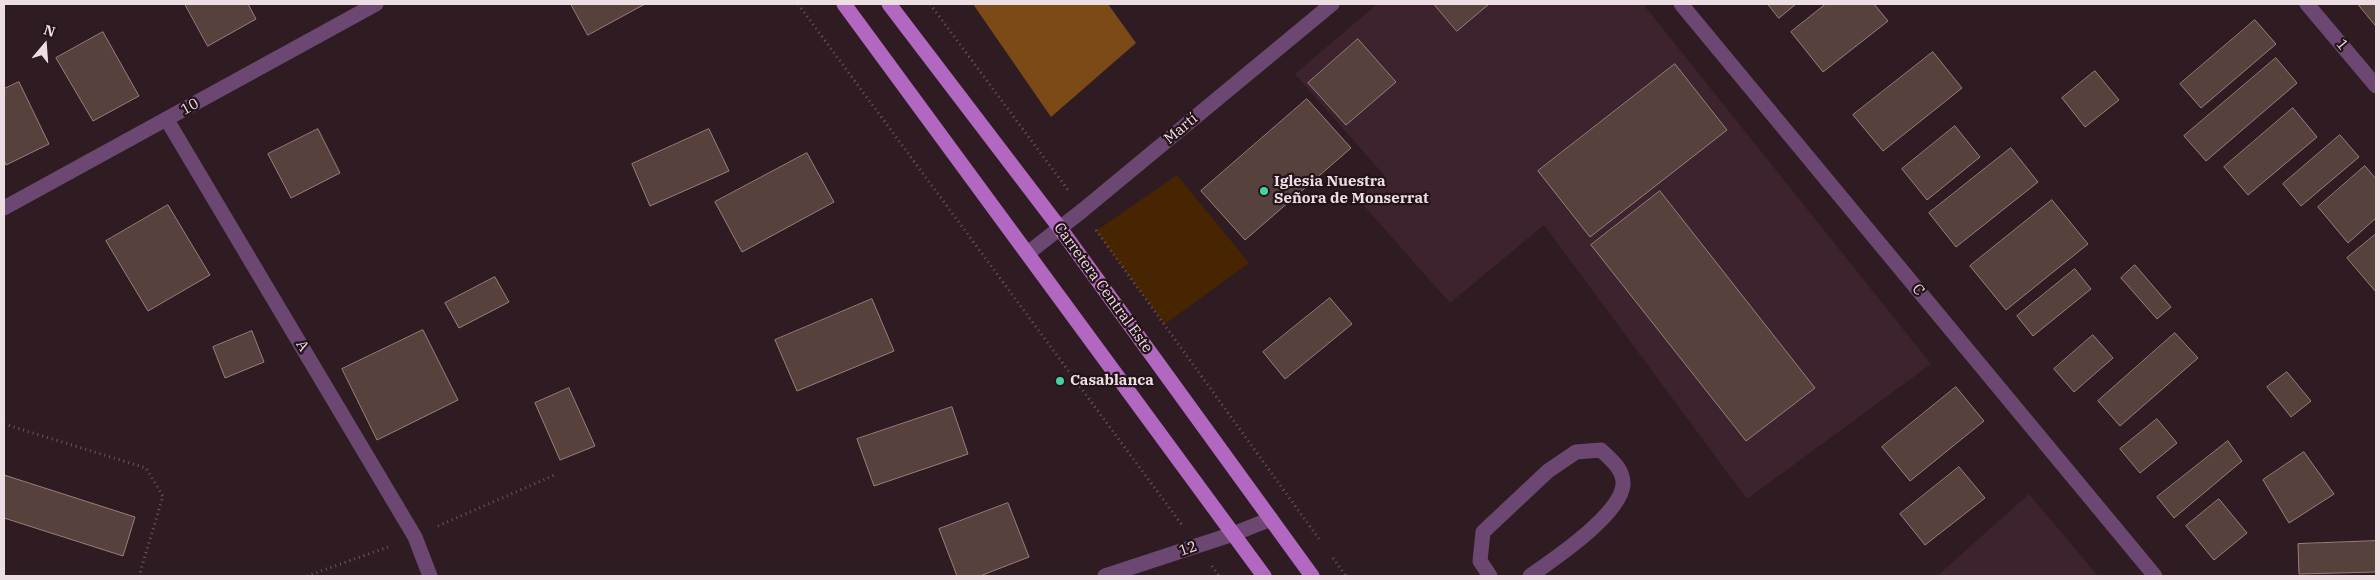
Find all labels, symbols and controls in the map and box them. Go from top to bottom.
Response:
north arrow [20,20,70,70]
text: N [42,20,58,41]
street label: 1 [2332,36,2352,54]
street label: 10 [178,95,202,119]
street label: Martí [1161,110,1201,148]
place label: Iglesia Nuestra Señora de Monserrat [1274,173,1429,208]
marker: Iglesia Nuestra Señora de Monserrat [1258,185,1270,197]
street label: Carretera Central Este [1050,220,1156,356]
street label: C [1908,280,1928,300]
street label: A [292,337,312,355]
place label: Casablanca [1070,372,1154,390]
marker: Casablanca [1054,375,1066,387]
street label: 12 [1177,538,1199,560]

